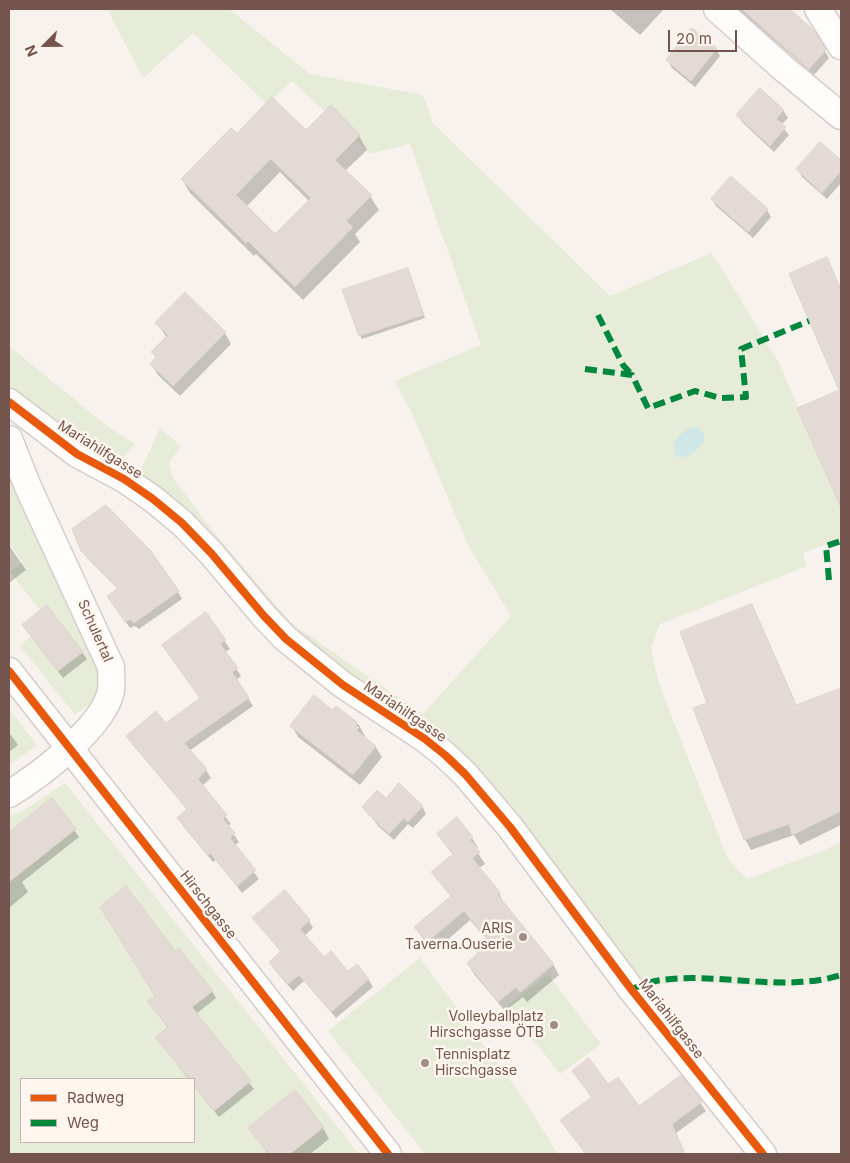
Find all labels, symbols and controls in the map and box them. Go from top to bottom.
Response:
north arrow [20,20,70,70]
scale bar [670,20,739,52]
text: 20 m [676,29,712,48]
text: N [21,43,41,59]
street label: Mariahilfgasse [55,417,145,483]
street label: Schulertal [74,597,116,665]
street label: Mariahilfgasse [360,678,450,746]
street label: Hirschgasse [176,867,240,943]
place label: ARIS Taverna.Ouserie [405,921,513,954]
marker: ARIS Taverna.Ouserie [517,931,529,943]
street label: Mariahilfgasse [635,976,707,1062]
place label: Volleyballplatz Hirschgasse ÖTB [429,1009,544,1042]
marker: Volleyballplatz Hirschgasse ÖTB [548,1019,560,1031]
place label: Tennisplatz Hirschgasse [435,1047,517,1080]
marker: Tennisplatz Hirschgasse [419,1057,431,1069]
legend [20,1078,195,1143]
text: Radweg [67,1088,124,1107]
text: Weg [67,1113,99,1132]

